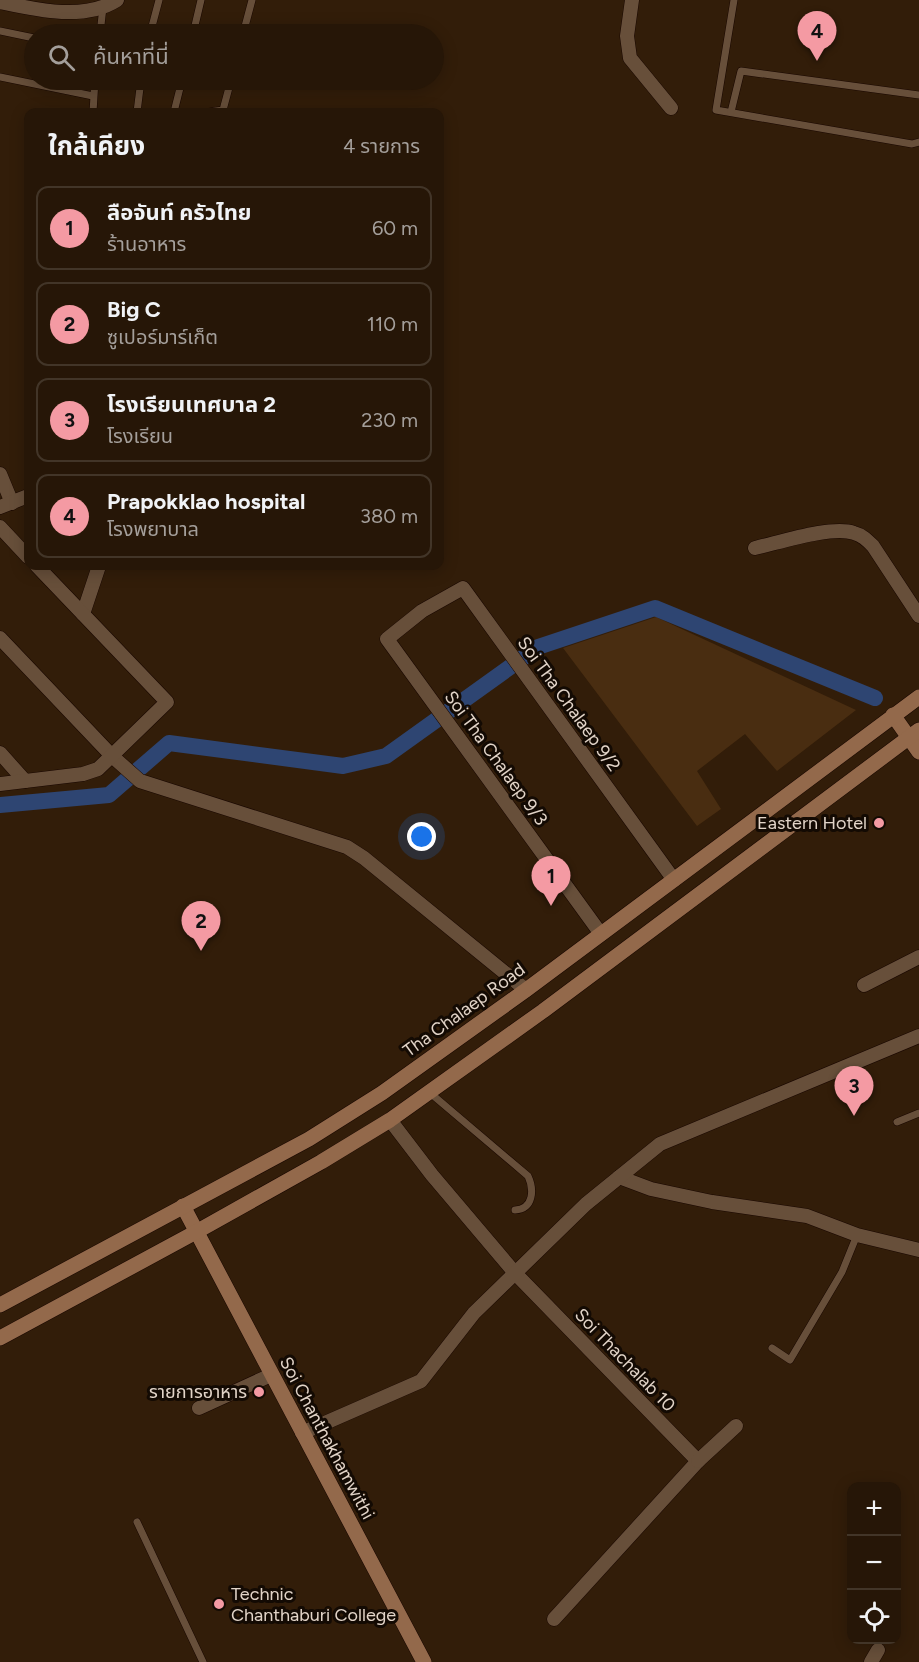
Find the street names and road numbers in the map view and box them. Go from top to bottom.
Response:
street label: Soi Tha Chalaep 9/2 [513,632,625,776]
street label: Soi Tha Chalaep 9/3 [440,686,552,830]
street label: Tha Chalaep Road [399,958,529,1062]
street label: Soi Thachalab 10 [570,1304,680,1416]
street label: Soi Chanthakhamwithi [275,1353,379,1523]

